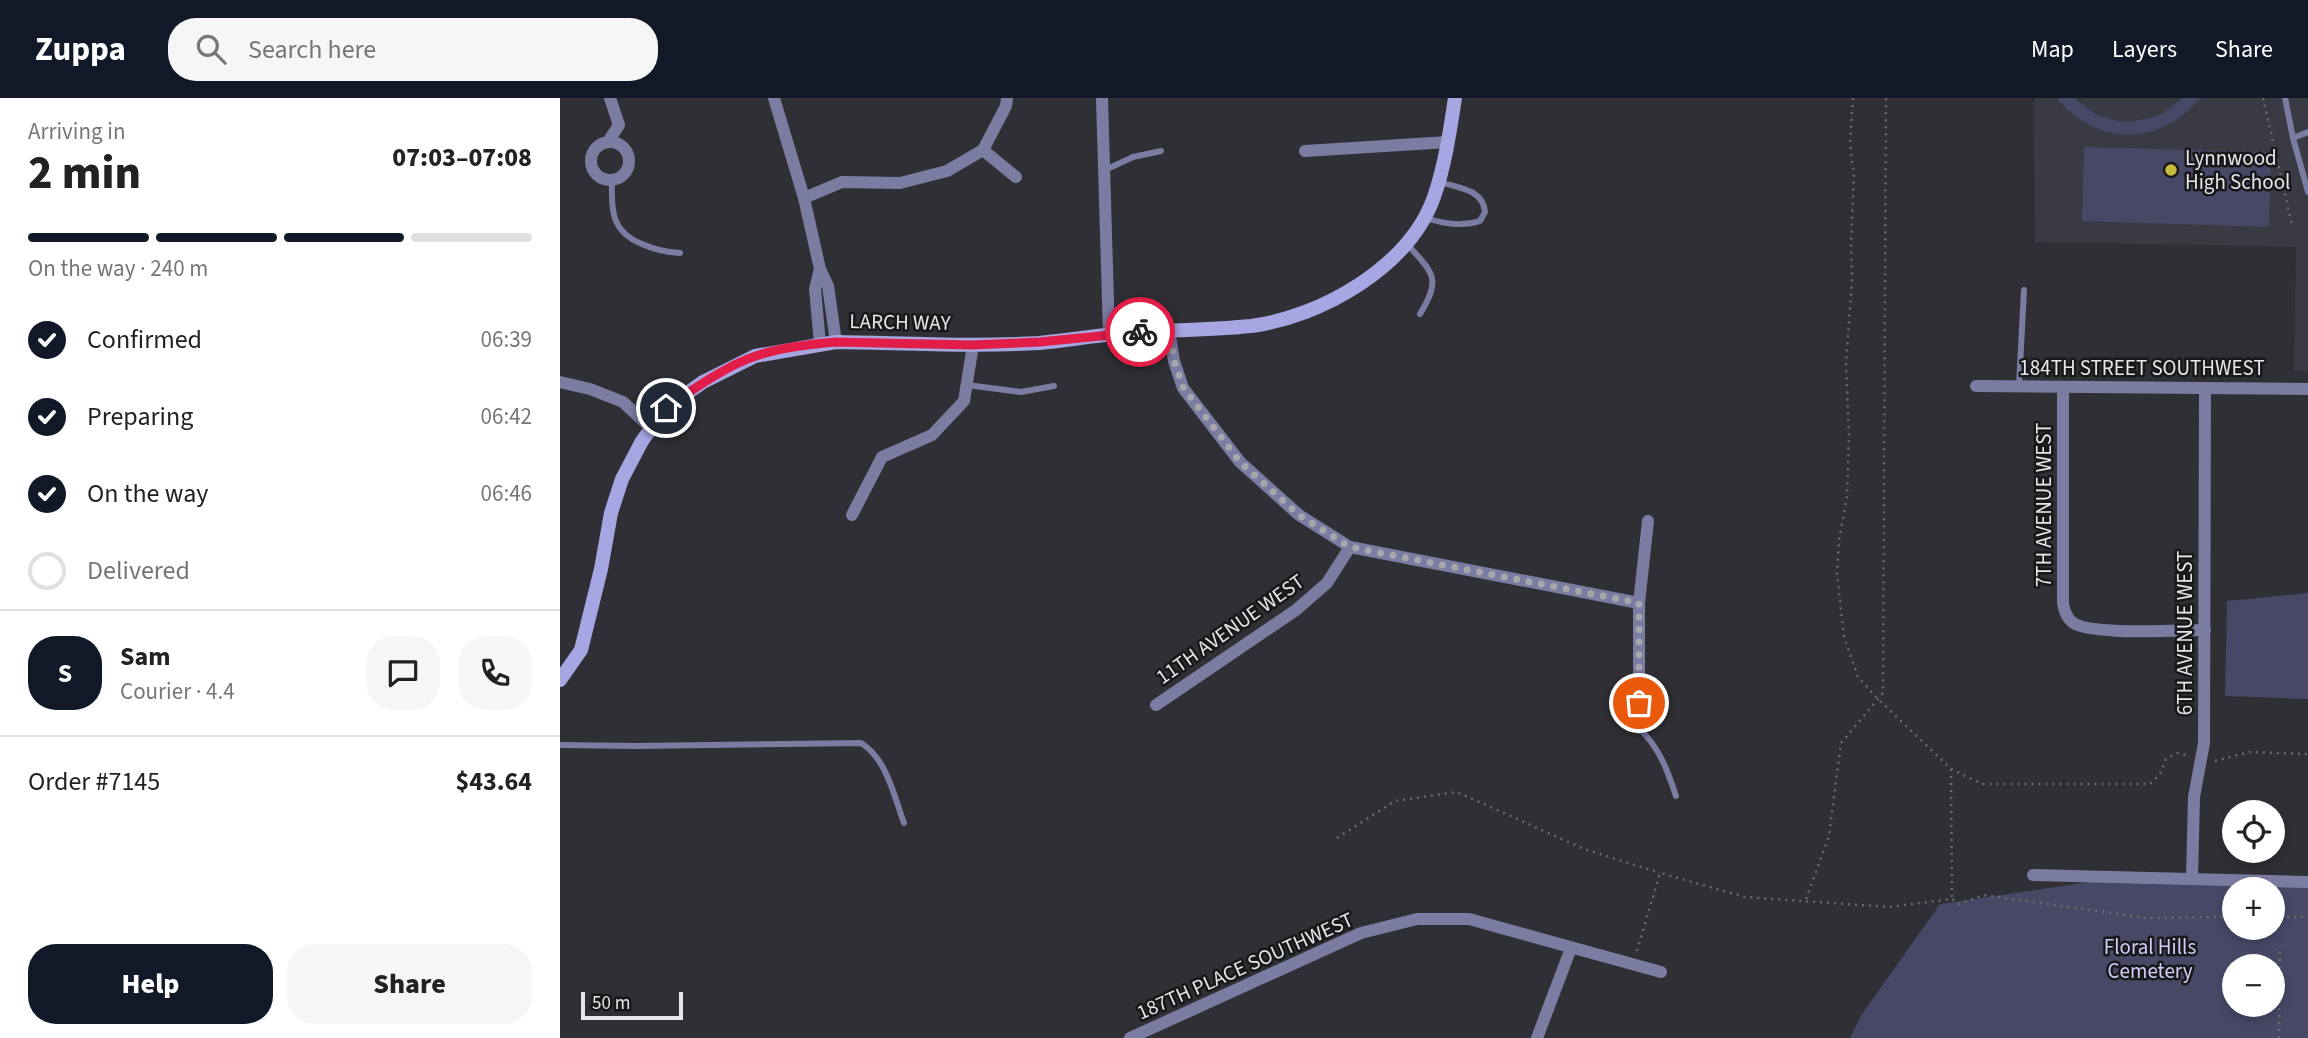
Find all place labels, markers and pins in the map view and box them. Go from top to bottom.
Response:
place label: Lynnwood High School [2185,143,2290,197]
marker: Lynnwood High School [2163,162,2179,178]
pin [636,378,696,438]
pin [1609,673,1669,733]

